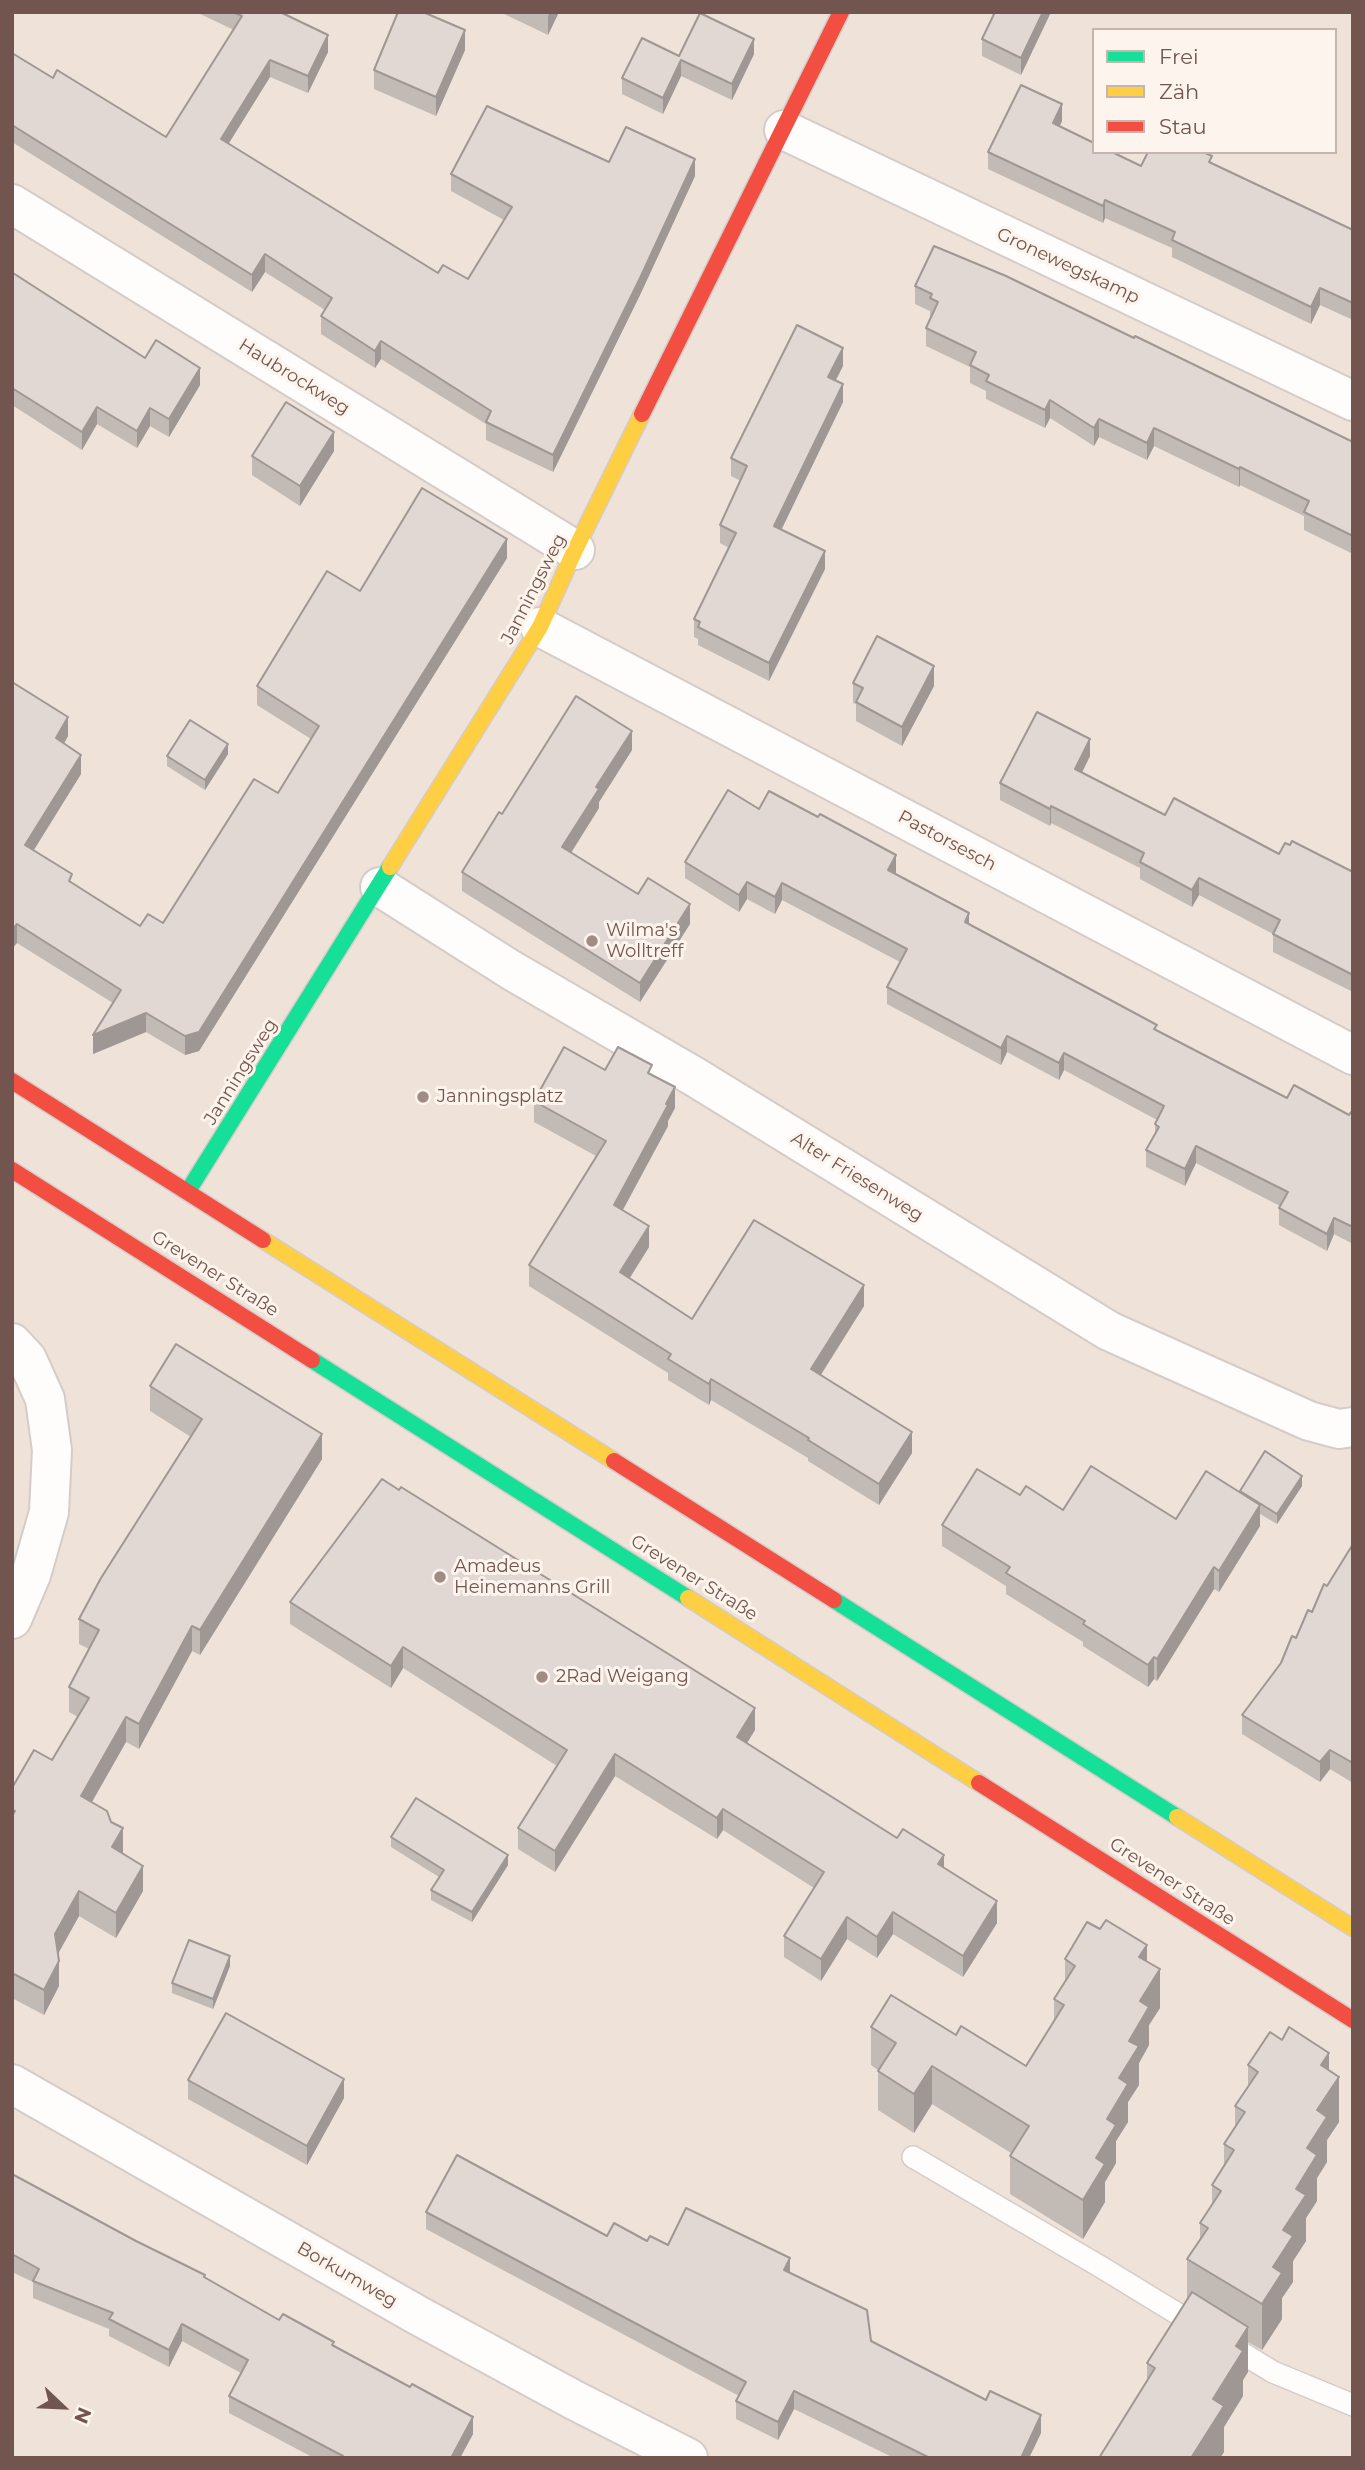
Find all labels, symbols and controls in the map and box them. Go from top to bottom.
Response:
legend [1092,28,1337,154]
text: Frei [1159,44,1199,69]
text: Zäh [1159,79,1199,104]
text: Stau [1159,114,1207,139]
street label: Gronewegskamp [993,223,1143,309]
street label: Haubrockweg [234,334,354,420]
street label: Janningsweg [497,530,571,648]
street label: Pastorsesch [894,806,1000,876]
place label: Wilma's Wolltreff [606,920,683,962]
marker: Wilma's Wolltreff [584,933,600,949]
street label: Janningsweg [200,1015,282,1129]
place label: Janningsplatz [437,1086,563,1108]
marker: Janningsplatz [415,1089,431,1105]
street label: Alter Friesenweg [787,1128,927,1226]
street label: Grevener Straße [148,1226,282,1322]
street label: Grevener Straße [627,1530,761,1626]
place label: Amadeus Heinemanns Grill [454,1556,610,1598]
marker: Amadeus Heinemanns Grill [432,1569,448,1585]
place label: 2Rad Weigang [556,1666,689,1688]
marker: 2Rad Weigang [534,1669,550,1685]
street label: Grevener Straße [1105,1833,1239,1931]
street label: Borkumweg [293,2238,401,2312]
north arrow [28,2372,98,2442]
text: N [69,2404,96,2427]

